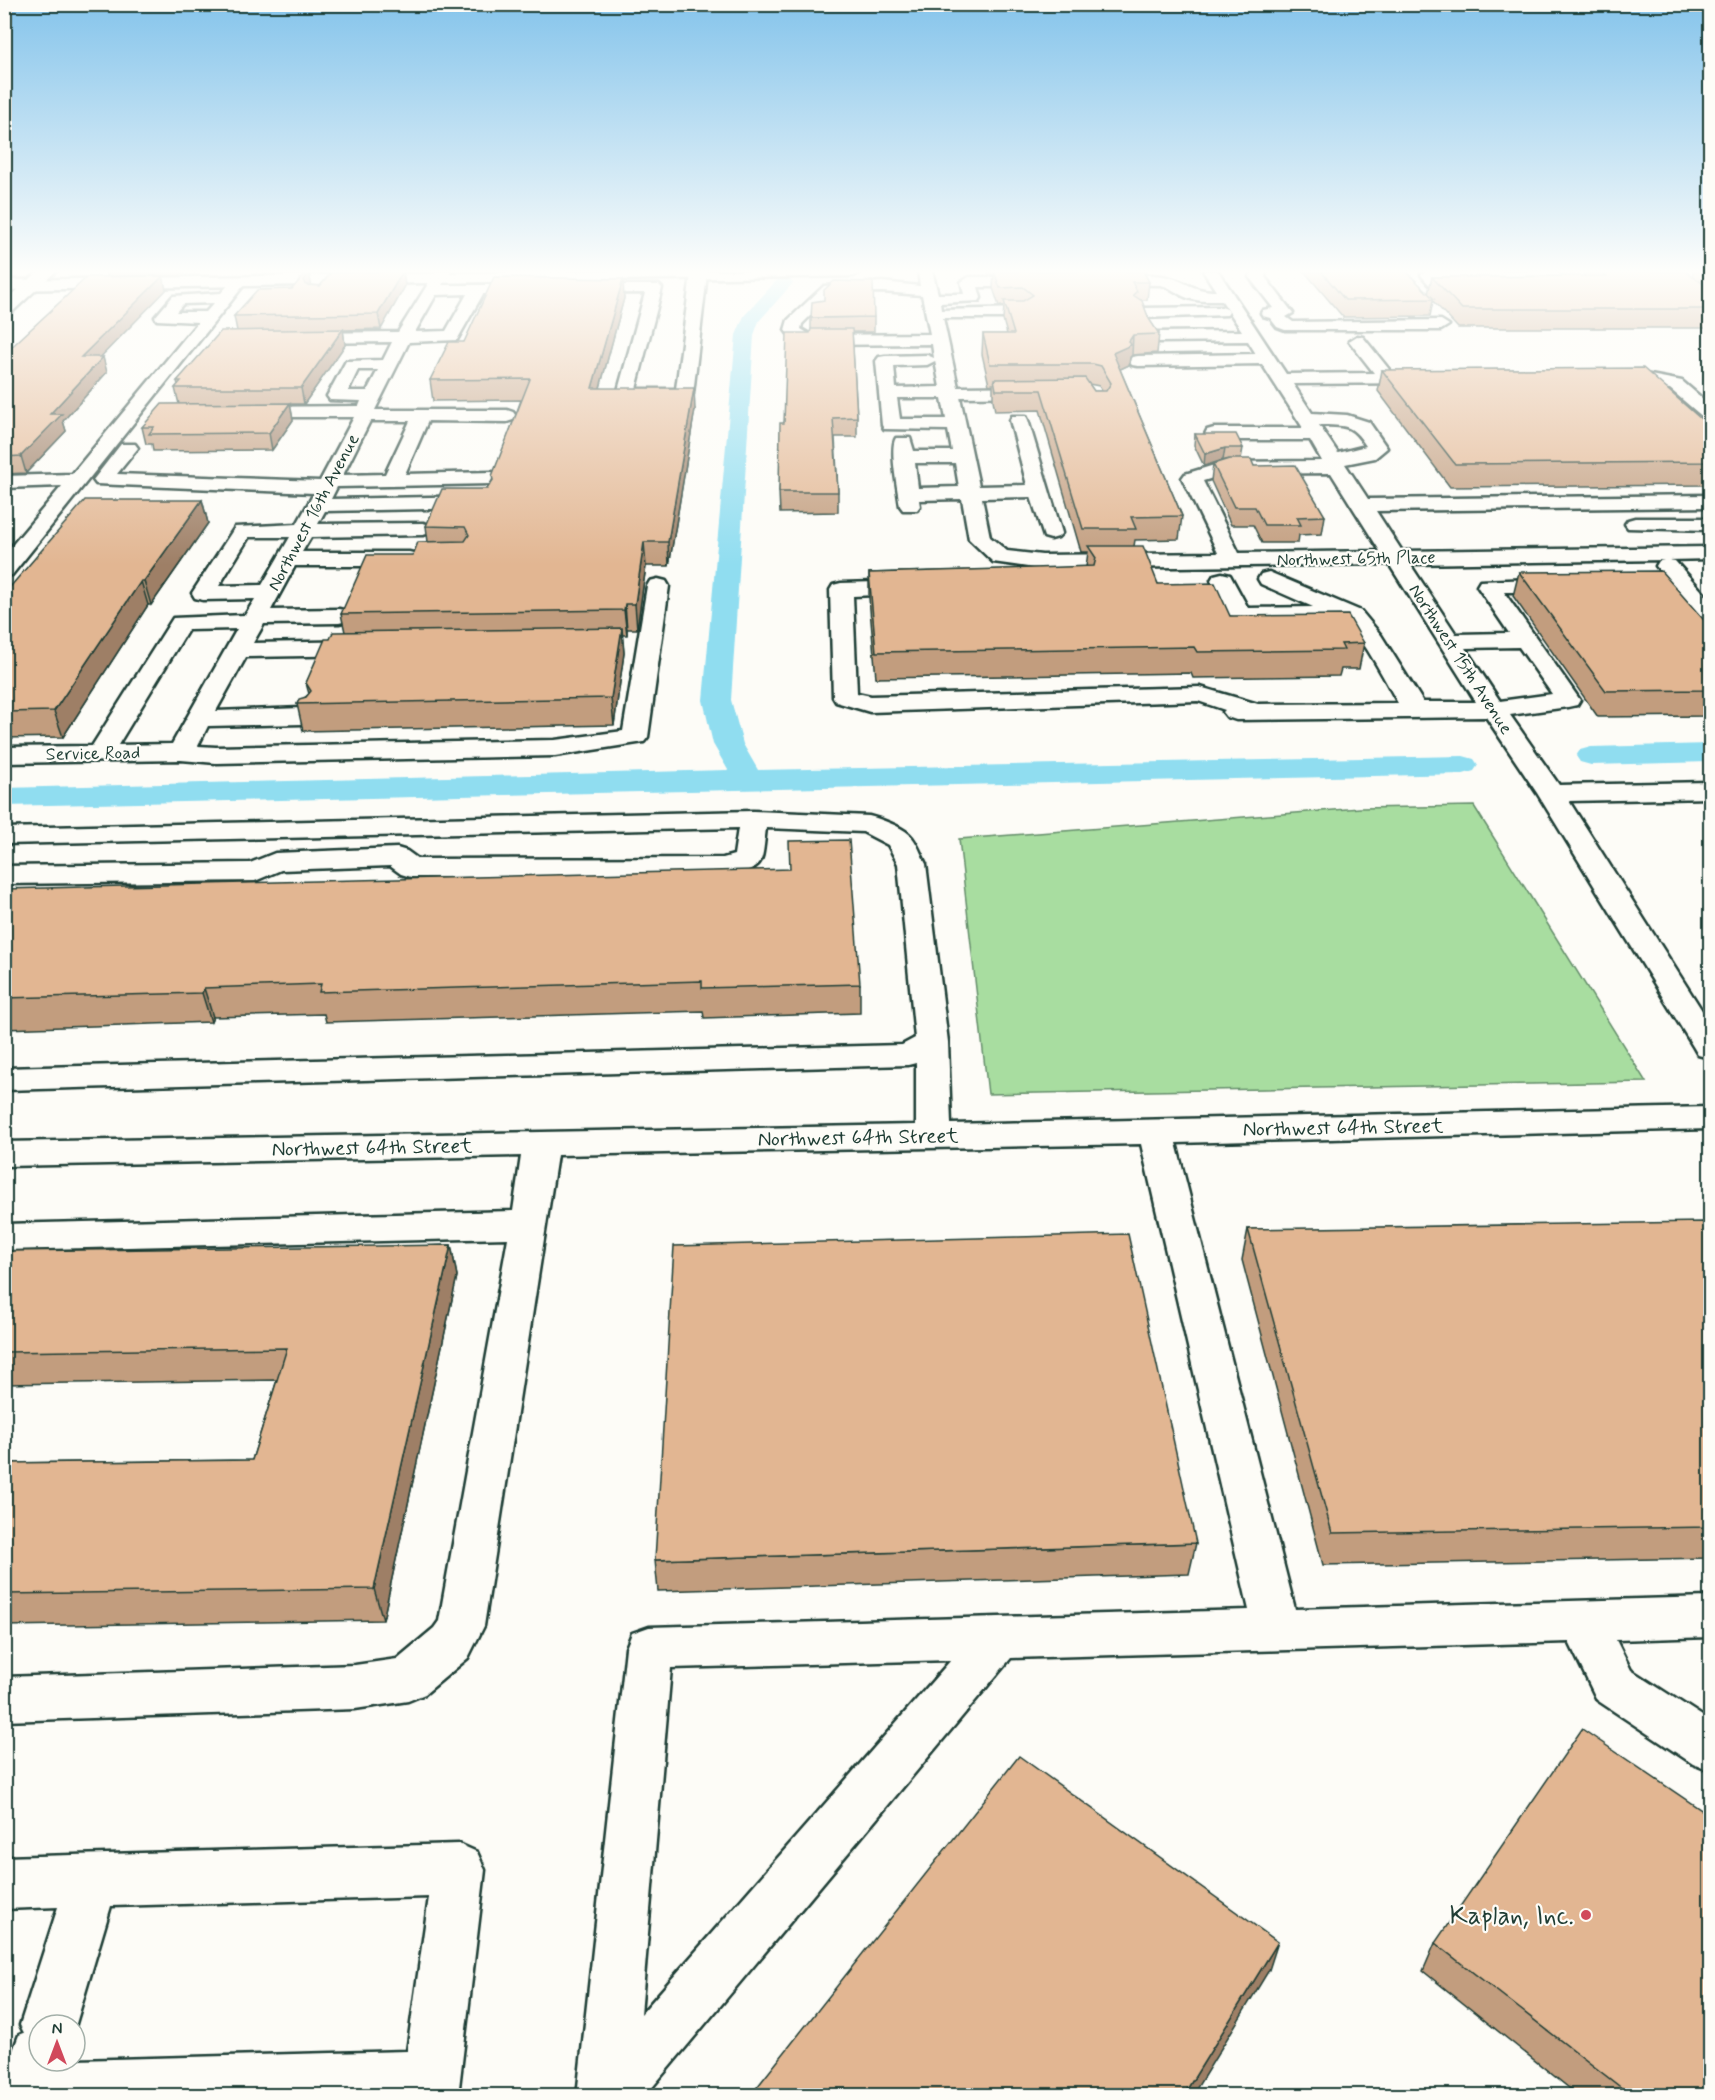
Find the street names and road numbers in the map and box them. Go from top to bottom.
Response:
street label: Northwest 16th Avenue [262,430,366,595]
street label: Northwest 65th Place [1276,546,1436,572]
street label: Northwest 15th Avenue [1403,580,1518,739]
street label: Service Road [45,741,141,767]
street label: Northwest 64th Street [1242,1112,1444,1144]
street label: Northwest 64th Street [757,1122,959,1154]
street label: Northwest 64th Street [271,1132,473,1164]

